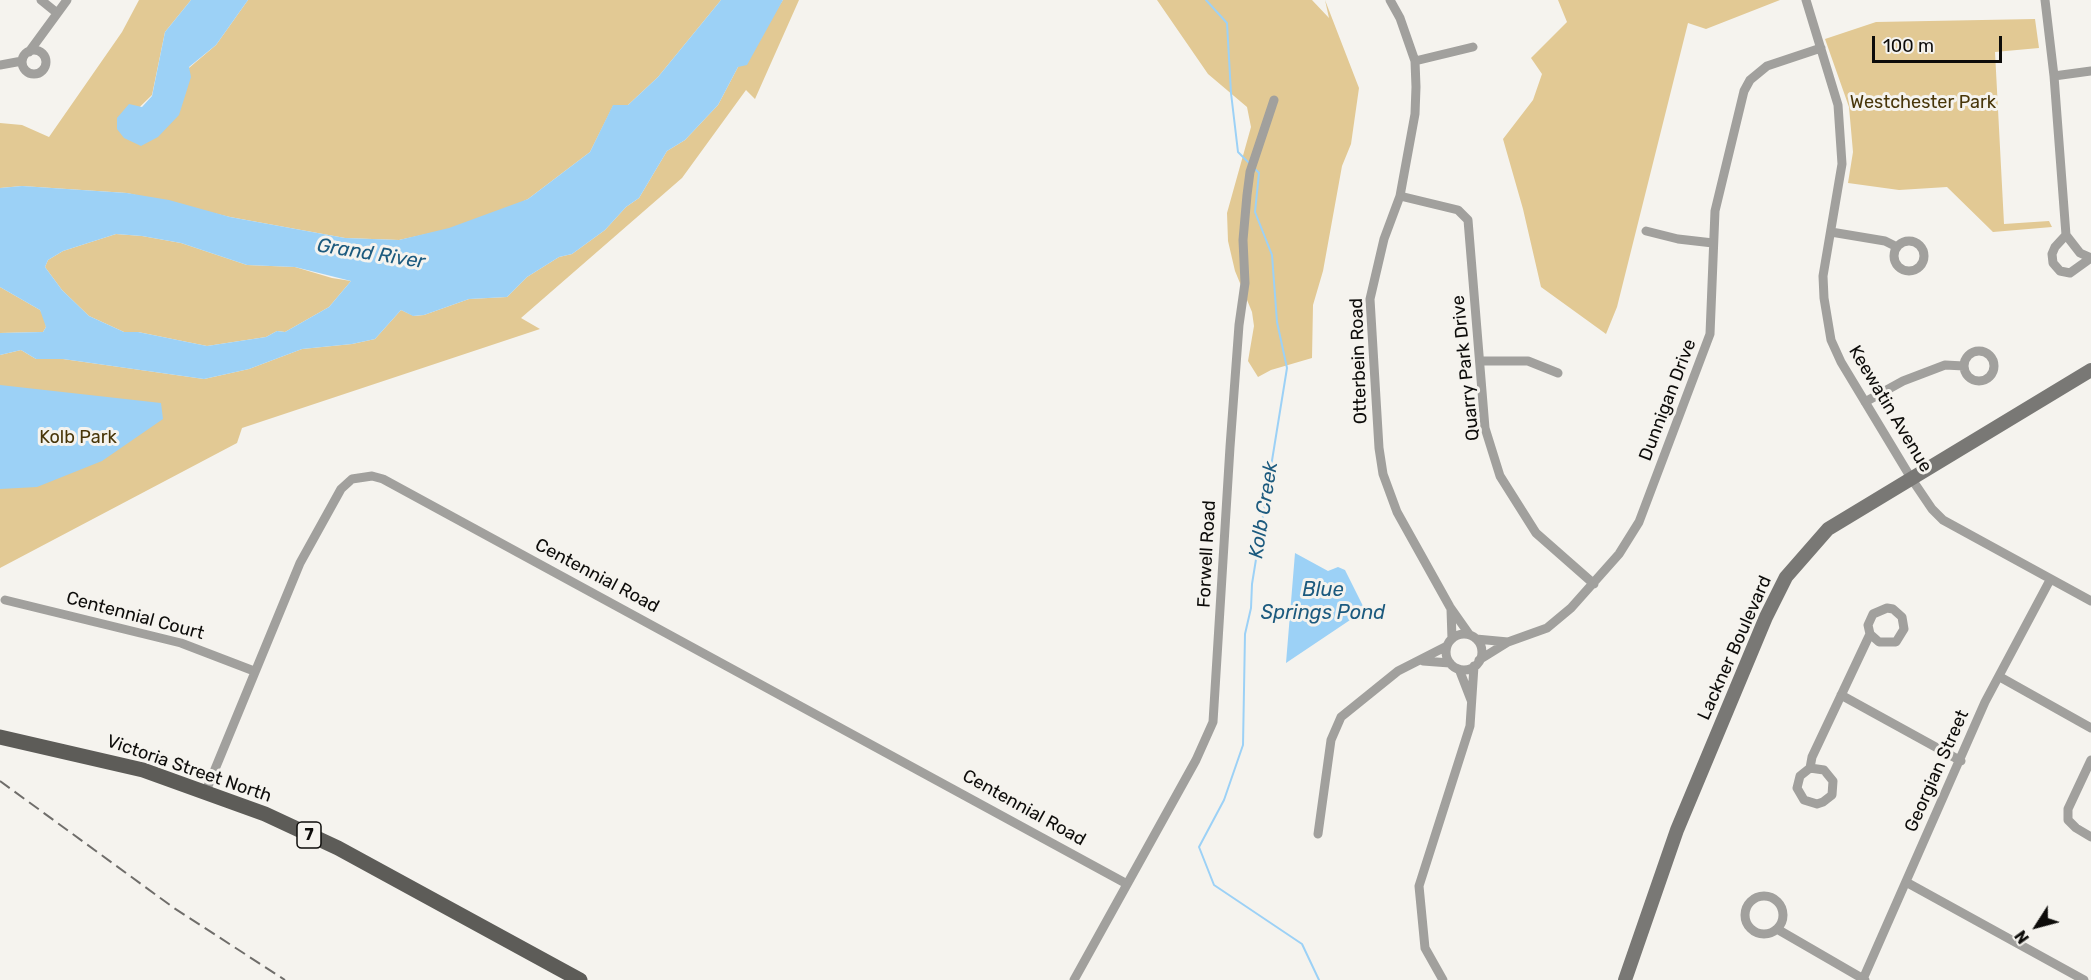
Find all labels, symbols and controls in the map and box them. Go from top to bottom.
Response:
scale bar [1875,24,2006,62]
text: 100 m [1883,35,1934,57]
park label: Westchester Park [1850,92,1996,114]
water label: Grand River [315,234,427,274]
street label: Quarry Park Drive [1448,294,1484,442]
street label: Otterbein Road [1346,298,1372,424]
street label: Dunnigan Drive [1635,336,1701,464]
street label: Keewatin Avenue [1844,342,1936,476]
park label: Kolb Park [39,427,117,449]
water label: Kolb Creek [1245,460,1283,560]
street label: Forwell Road [1193,500,1221,608]
street label: Centennial Road [531,534,663,618]
street label: Lackner Boulevard [1693,572,1777,724]
water label: Blue Springs Pond [1261,578,1385,625]
street label: Centennial Court [64,587,206,645]
street label: Georgian Street [1900,706,1974,836]
street label: Victoria Street North [104,731,274,807]
street label: Centennial Road [959,765,1089,851]
road number: 7 [297,822,321,848]
north arrow [2007,896,2067,956]
text: N [2011,927,2033,947]

